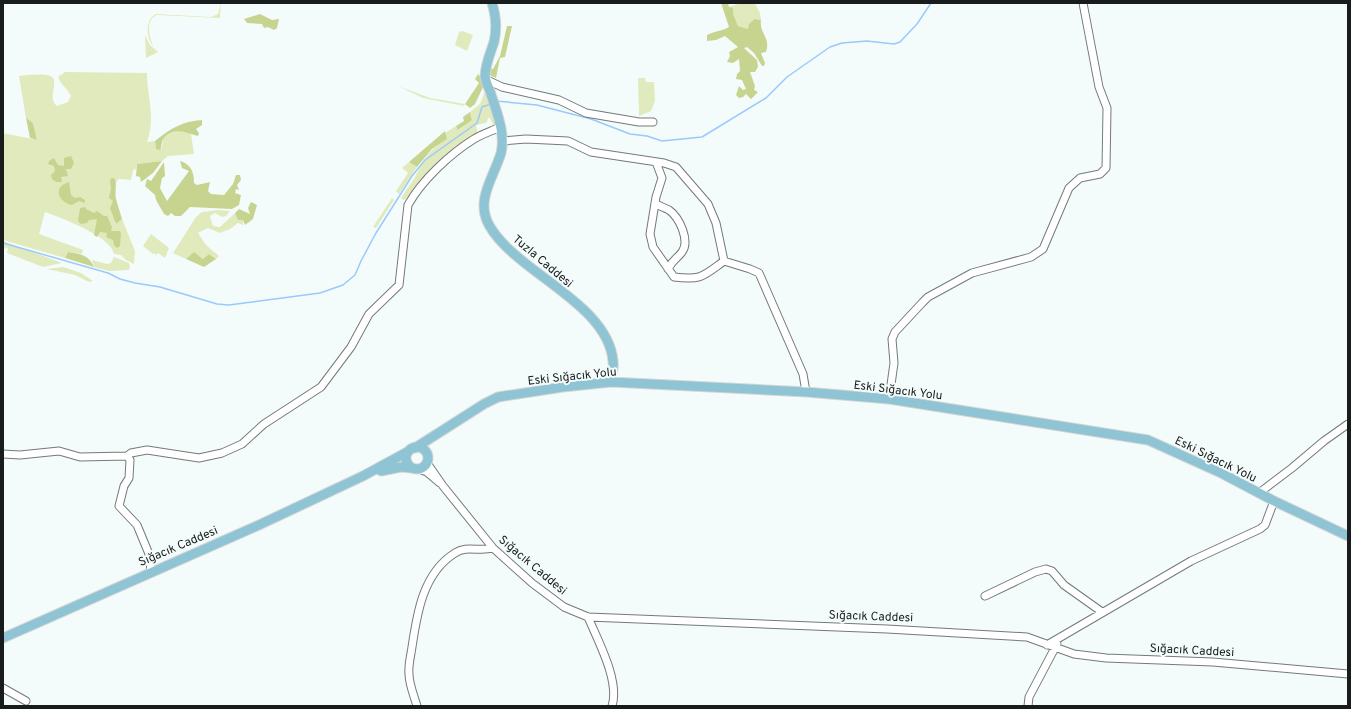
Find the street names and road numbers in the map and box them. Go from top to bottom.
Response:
street label: Tuzla Caddesi [509,232,576,292]
street label: Eski Sığacık Yolu [527,364,617,390]
street label: Eski Sığacık Yolu [853,378,943,404]
street label: Eski Sığacık Yolu [1172,433,1259,487]
street label: Sığacık Caddesi [136,523,220,571]
street label: Sığacık Caddesi [495,532,570,599]
street label: Sığacık Caddesi [828,608,914,626]
street label: Sığacık Caddesi [1149,641,1235,661]

